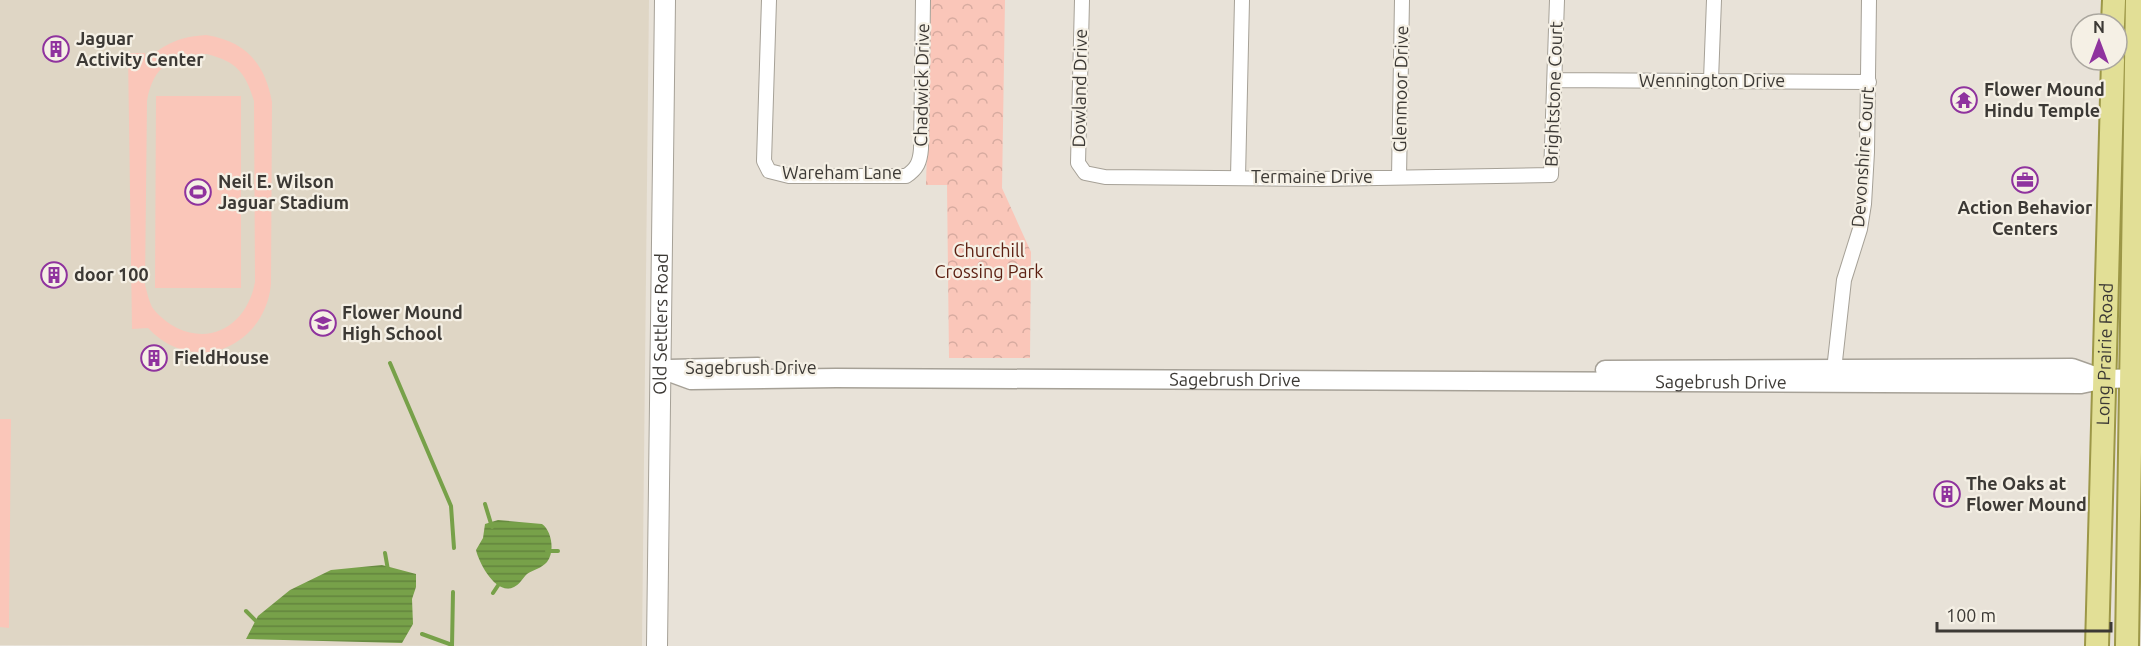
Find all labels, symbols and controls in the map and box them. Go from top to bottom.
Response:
north arrow [2069,12,2129,72]
text: N [2093,18,2105,36]
street label: Brightstone Court [1540,21,1566,167]
street label: Chadwick Drive [910,23,932,147]
street label: Glenmoor Drive [1389,25,1411,153]
place label: Jaguar Activity Center [76,28,204,69]
street label: Dowland Drive [1068,28,1090,147]
building icon: Jaguar Activity Center [41,34,71,64]
street label: Wennington Drive [1639,70,1785,90]
place label: Flower Mound Hindu Temple [1984,79,2105,120]
temple icon: Flower Mound Hindu Temple [1949,85,1979,115]
street label: Devonshire Court [1847,86,1877,228]
street label: Wareham Lane [782,162,902,182]
office icon: Action Behavior Centers [2010,165,2040,195]
street label: Termaine Drive [1251,166,1373,186]
place label: Neil E. Wilson Jaguar Stadium [218,171,349,212]
sports icon: Neil E. Wilson Jaguar Stadium [183,177,213,207]
place label: Action Behavior Centers [1957,197,2093,238]
park label: Churchill Crossing Park [935,240,1043,281]
street label: Old Settlers Road [649,253,671,395]
building icon: door 100 [39,260,69,290]
place label: door 100 [74,264,149,284]
street label: Long Prairie Road [2092,283,2116,426]
place label: Flower Mound High School [342,302,463,343]
school or university icon: Flower Mound High School [308,308,338,338]
building icon: FieldHouse [139,343,169,373]
place label: FieldHouse [174,347,269,367]
street label: Sagebrush Drive [685,357,817,377]
street label: Sagebrush Drive [1169,369,1301,389]
street label: Sagebrush Drive [1655,371,1787,392]
place label: The Oaks at Flower Mound [1966,473,2087,514]
building icon: The Oaks at Flower Mound [1932,479,1962,509]
scale bar [1937,595,2111,633]
text: 100 m [1946,605,1996,625]

